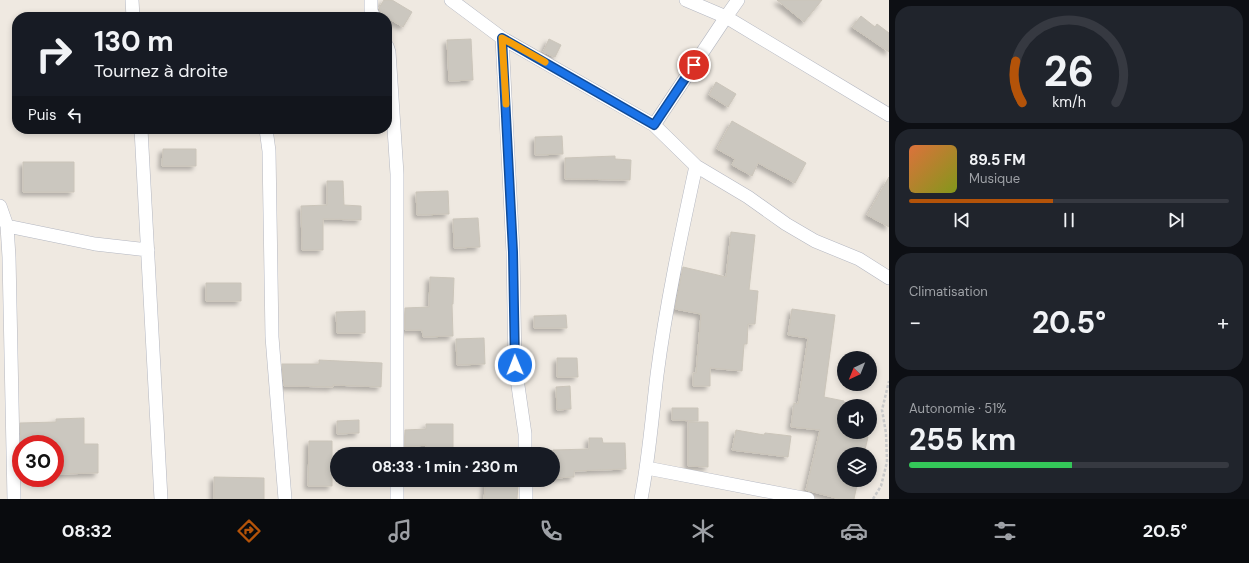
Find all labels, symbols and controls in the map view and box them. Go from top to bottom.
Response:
text: 130 m [94,23,174,60]
icon: right [28,28,80,80]
text: 26 [1044,44,1094,98]
pin [677,48,711,82]
icon: arrive [683,54,705,76]
text: Tournez à droite [94,59,228,83]
text: km/h [1052,92,1086,110]
icon: left [64,104,86,126]
text: Puis [28,105,56,125]
text: 89.5 FM [969,150,1025,170]
text: Musique [969,170,1020,187]
icon: previous [951,209,973,231]
icon: pause [1058,209,1080,231]
icon: next [1165,209,1187,231]
text: Climatisation [909,283,988,300]
text: 20.5° [1032,303,1106,342]
text: − [909,308,921,337]
text: + [1217,308,1229,337]
position arrow [494,344,536,386]
north arrow [837,351,877,391]
map controls [837,351,877,487]
button: sound [837,399,877,439]
text: Autonomie · 51% [909,400,1007,417]
text: 255 km [909,420,1016,459]
speed limit sign: 30 [12,435,64,487]
button: layers [837,447,877,487]
text: 08:33 · 1 min · 230 m [372,457,518,477]
icon: directions [235,517,263,545]
icon: music [386,517,414,545]
icon: phone [537,517,565,545]
icon: climate [689,517,717,545]
icon: car [840,517,868,545]
icon: filters [991,517,1019,545]
text: 08:32 [62,519,112,543]
text: 20.5° [1143,519,1187,543]

